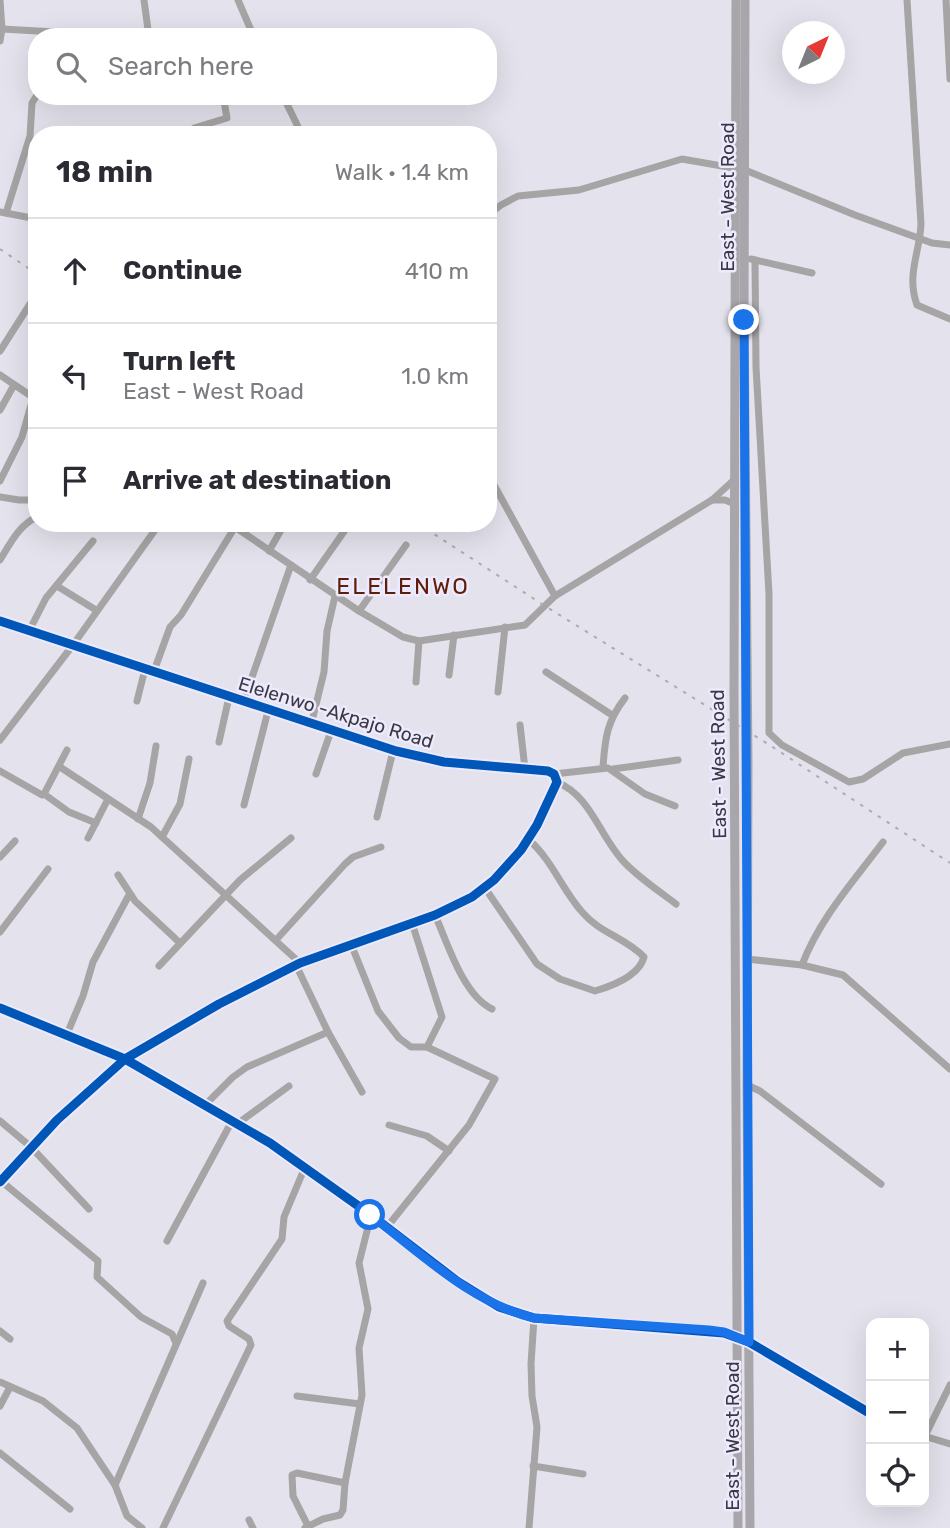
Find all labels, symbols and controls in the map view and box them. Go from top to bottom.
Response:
north arrow [782,21,845,84]
search box [28,28,497,105]
icon: search [52,48,90,86]
text: Search here [108,51,254,82]
street label: East - West Road [716,122,739,272]
text: 18 min [56,154,153,190]
text: Walk · 1.4 km [335,158,469,186]
icon: ahead [56,252,94,290]
text: Continue [123,255,242,286]
text: 410 m [405,257,469,285]
route end [728,304,759,335]
text: Turn left [123,346,235,377]
icon: left [56,357,94,395]
text: 1.0 km [401,362,469,390]
text: East - West Road [123,377,304,405]
icon: arrive [56,462,94,500]
text: Arrive at destination [123,465,391,496]
district label: ELELENWO [336,572,470,600]
street label: Elelenwo -Akpajo Road [236,672,436,753]
street label: East - West Road [706,689,731,839]
route start [354,1199,385,1230]
map controls [866,1318,929,1507]
button: + [866,1318,929,1381]
street label: East - West Road [721,1361,744,1511]
button: − [866,1381,929,1444]
button: locate [866,1444,929,1507]

